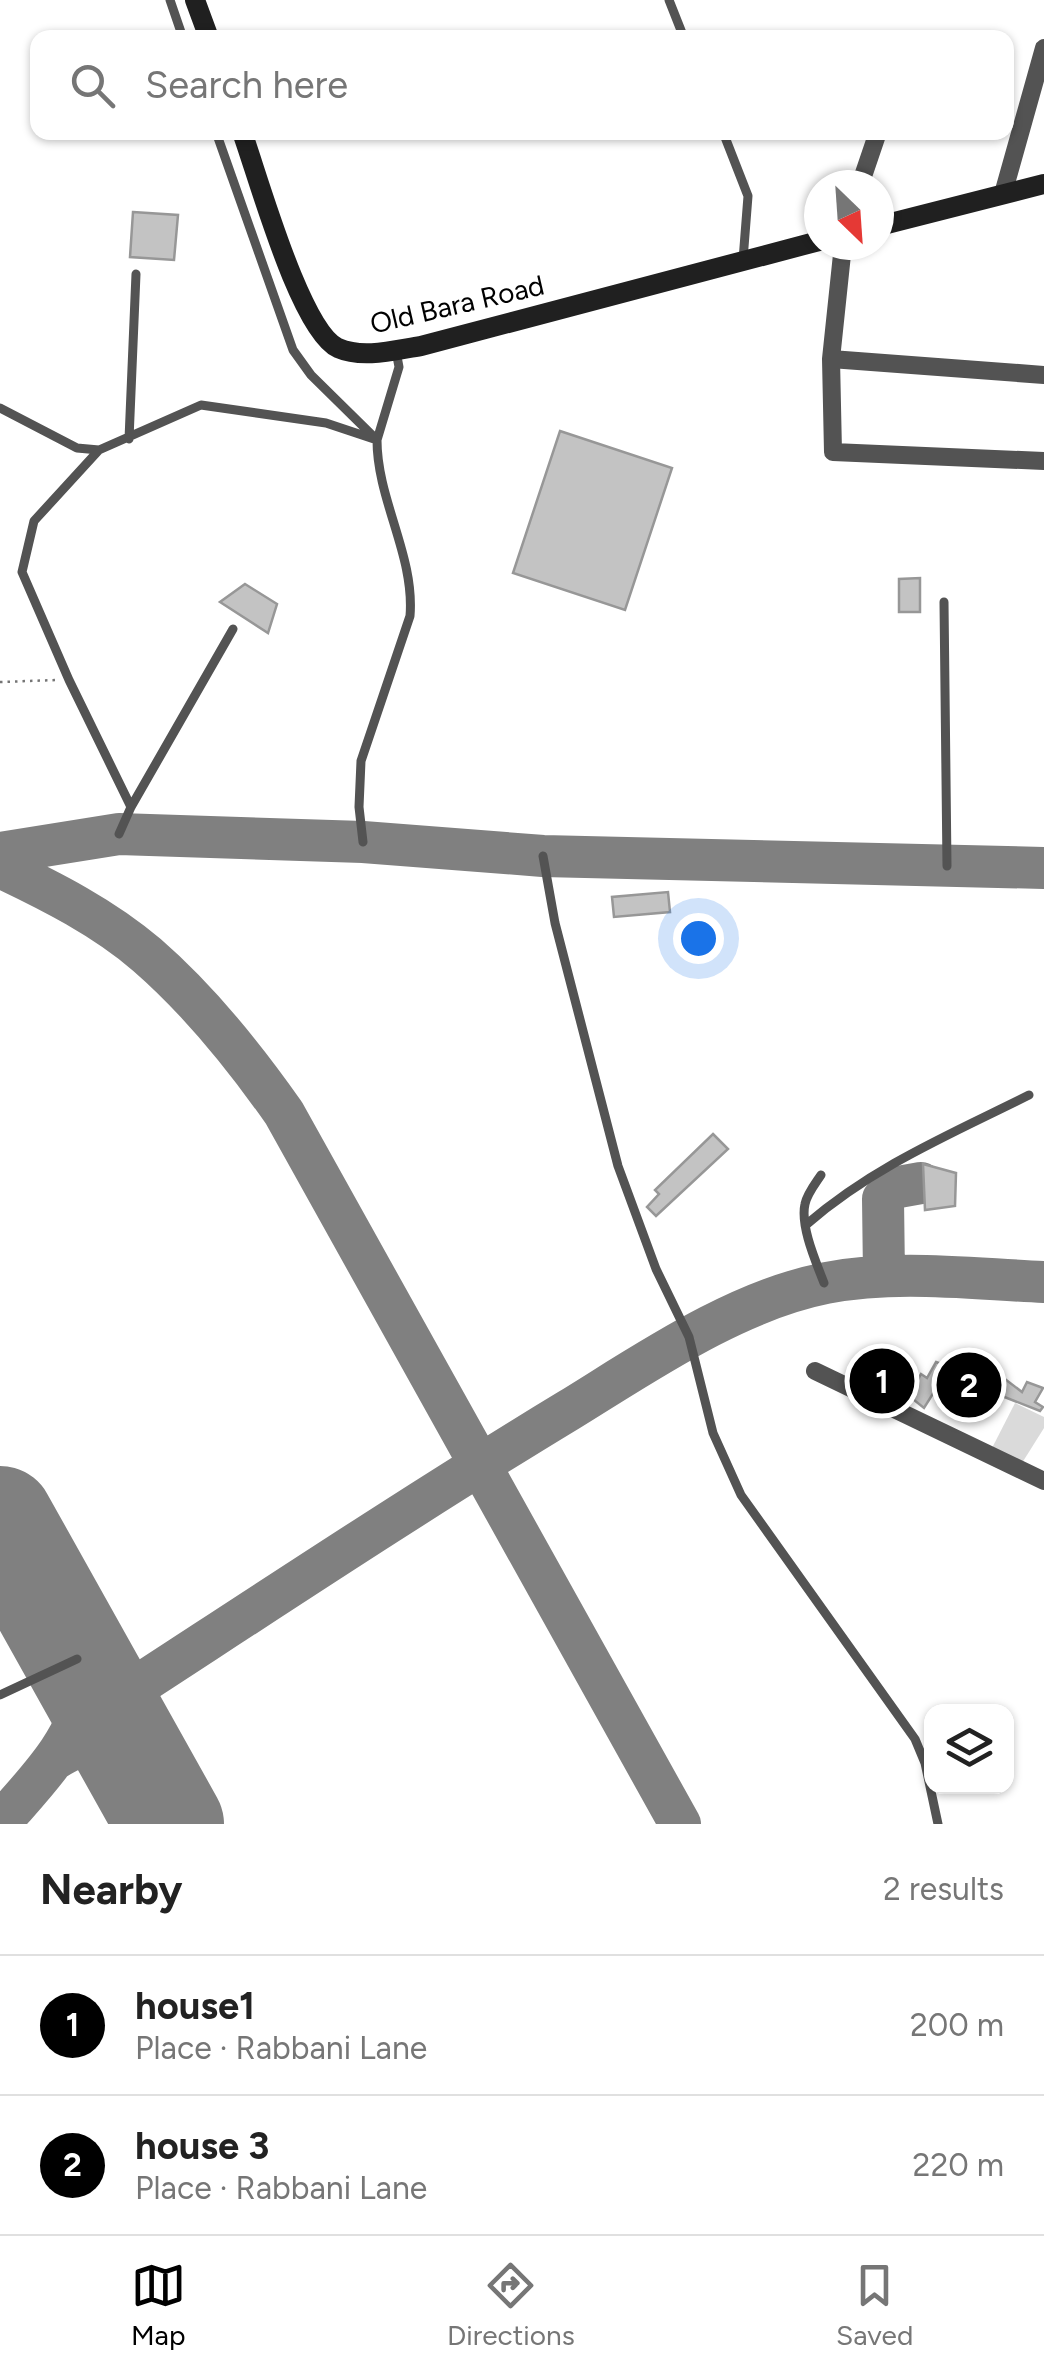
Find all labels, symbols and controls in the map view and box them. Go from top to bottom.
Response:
search box [30,30,1014,140]
icon: search [65,58,120,113]
text: Search here [145,62,348,108]
north arrow [804,170,894,260]
street label: Old Bara Road [367,267,547,341]
your location [673,913,724,964]
pin: 1 [850,1344,914,1418]
pin: 2 [936,1348,1002,1422]
map controls [924,1704,1014,1794]
button: layers [924,1704,1014,1794]
text: Nearby [40,1864,182,1915]
text: 2 results [883,1870,1004,1908]
text: house1 [135,1983,255,2029]
text: 1 [66,2006,79,2044]
text: 200 m [910,2006,1004,2044]
text: Place · Rabbani Lane [135,2029,427,2067]
text: house 3 [135,2123,269,2169]
text: 2 [63,2146,82,2184]
text: 220 m [913,2146,1004,2184]
text: Place · Rabbani Lane [135,2169,427,2207]
tab: Map [131,2258,186,2352]
tab: Directions [447,2258,575,2352]
tab: Saved [836,2258,913,2352]

